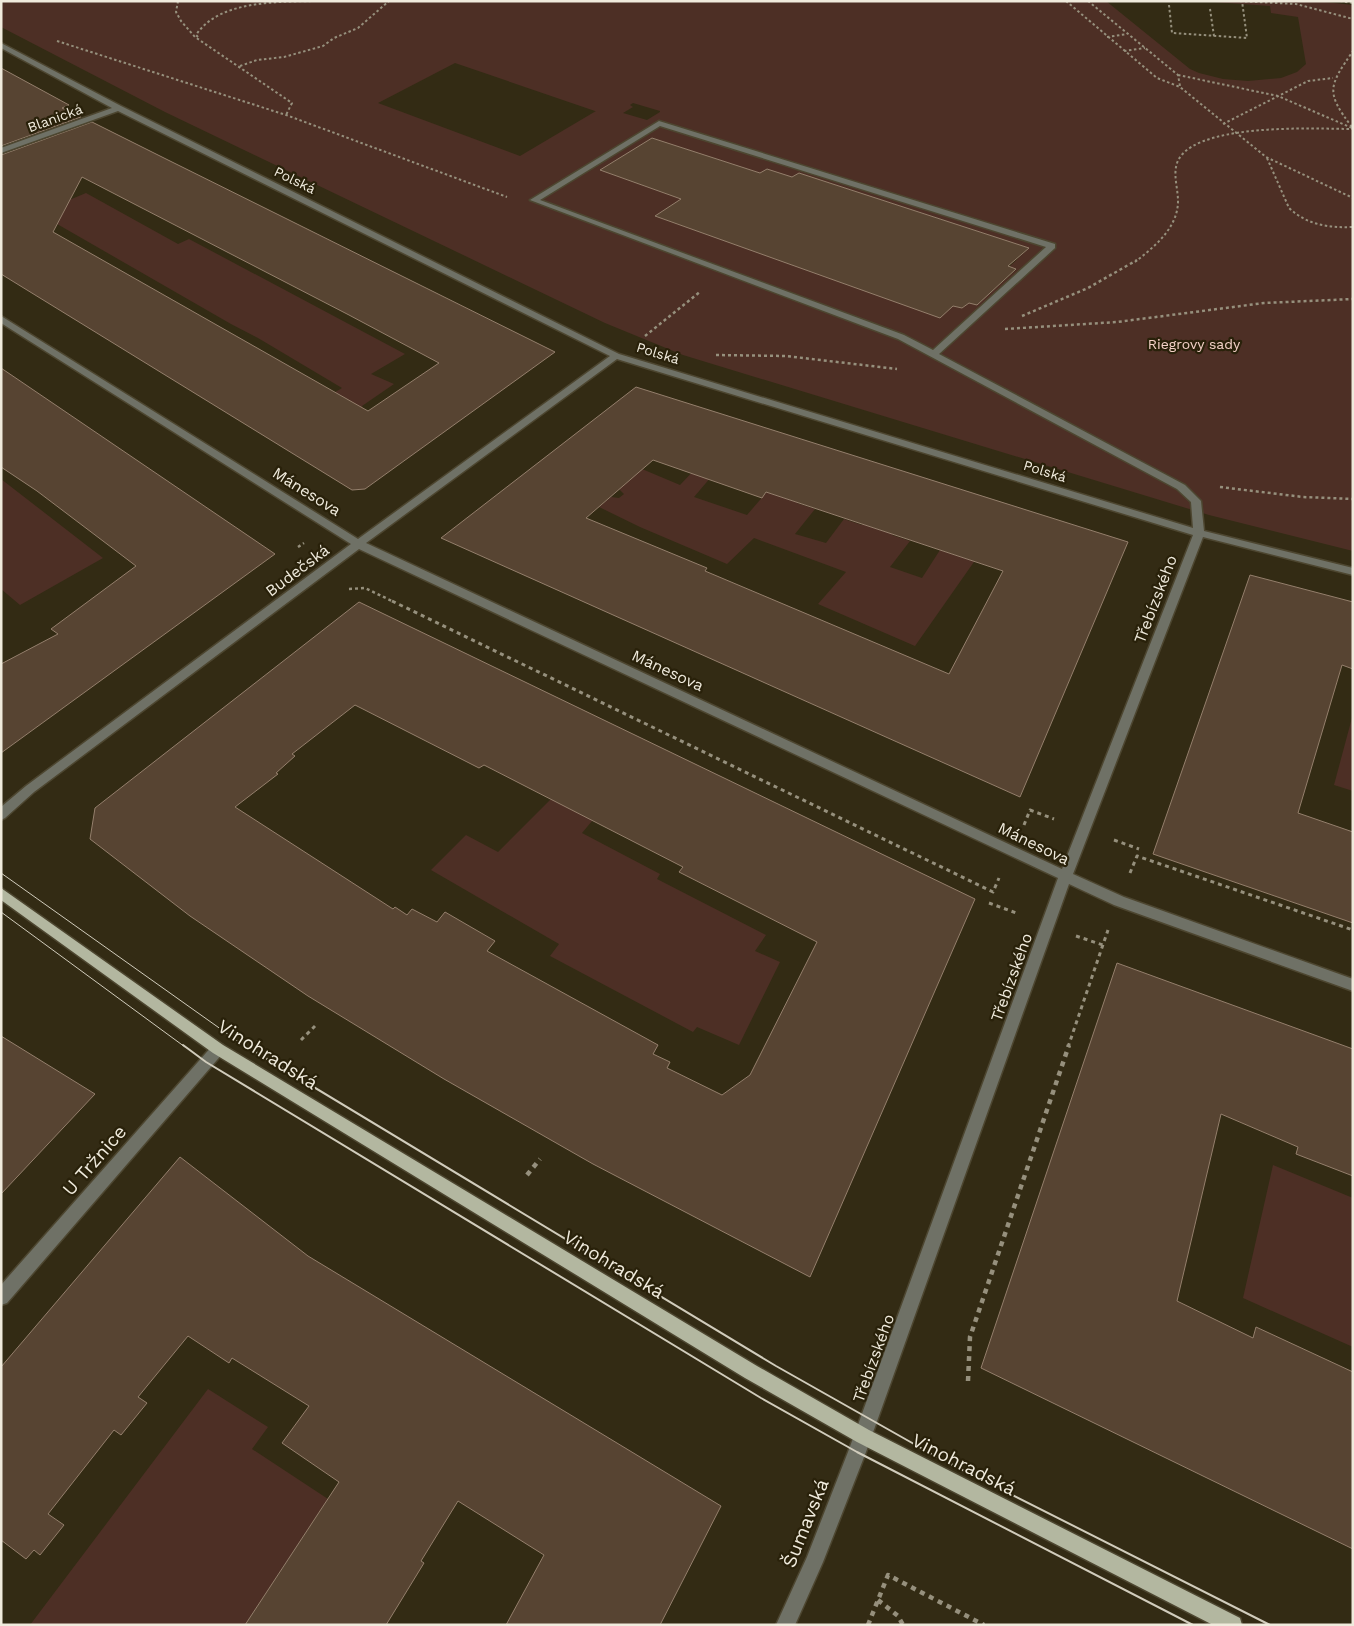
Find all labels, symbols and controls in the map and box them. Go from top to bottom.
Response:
street label: Blanická [25,101,85,135]
street label: Polská [272,163,318,197]
park label: Riegrovy sady [1148,336,1241,352]
street label: Polská [635,339,682,367]
street label: Polská [1022,457,1069,485]
street label: Mánesova [269,463,344,520]
street label: Budečská [262,540,333,601]
street label: Třebízského [1130,552,1181,646]
street label: Mánesova [629,646,707,695]
street label: Mánesova [995,818,1073,869]
street label: Třebízského [987,930,1036,1024]
street label: Vinohradská [213,1015,322,1094]
street label: U Tržnice [58,1120,131,1200]
street label: Vinohradská [559,1225,669,1304]
street label: Třebízského [849,1311,898,1405]
street label: Vinohradská [908,1428,1020,1501]
street label: Šumavská [777,1475,834,1571]

